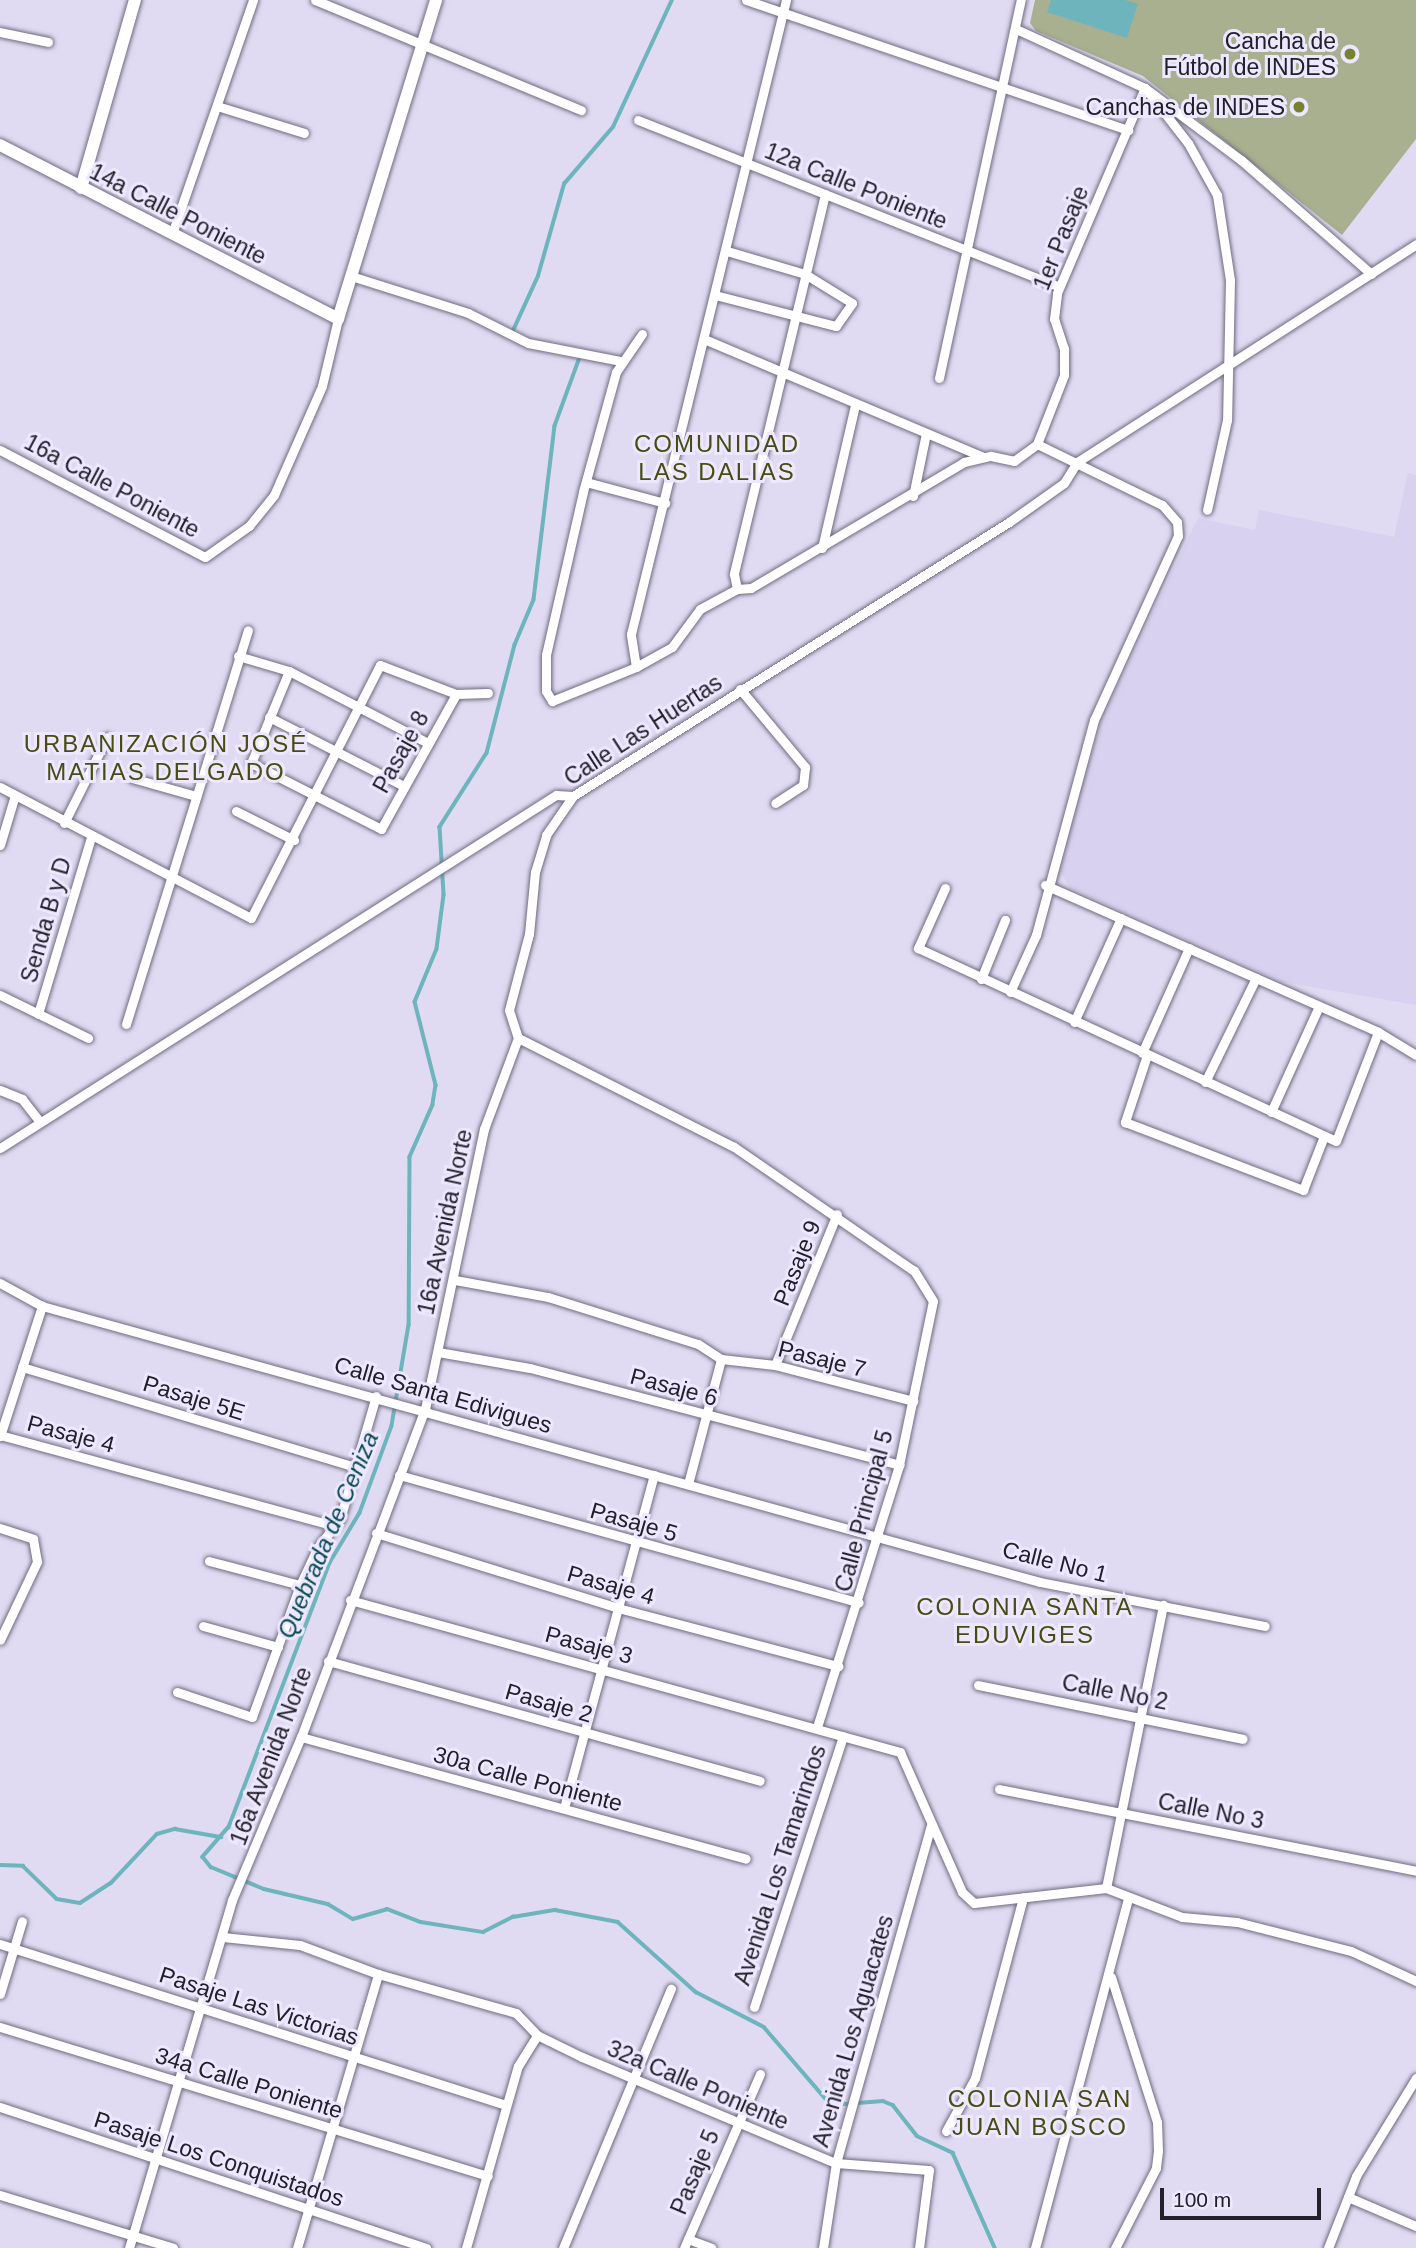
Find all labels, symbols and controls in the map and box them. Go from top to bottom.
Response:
place label: Cancha de Fútbol de INDES [1163,27,1336,81]
marker: Cancha de Fútbol de INDES [1342,46,1358,62]
place label: Canchas de INDES [1086,93,1285,121]
marker: Canchas de INDES [1291,99,1307,115]
street label: 12a Calle Poniente [761,137,951,235]
street label: 14a Calle Poniente [85,158,271,270]
street label: 1er Pasaje [1028,182,1094,294]
street label: 16a Calle Poniente [20,428,204,544]
district label: COMUNIDAD LAS DALIAS [635,430,799,486]
street label: Calle Las Huertas [559,669,727,791]
street label: Pasaje 8 [367,706,435,798]
district label: URBANIZACIÓN JOSÉ MATIAS DELGADO [26,730,306,786]
street label: Senda B y D [15,854,77,986]
street label: 16a Avenida Norte [412,1126,478,1318]
street label: Pasaje 9 [767,1216,827,1310]
street label: Pasaje 7 [775,1335,869,1383]
street label: Calle Santa Edivigues [331,1351,555,1439]
street label: Pasaje 6 [627,1362,721,1412]
street label: Pasaje 5E [140,1369,248,1427]
street label: Pasaje 4 [24,1409,118,1459]
water label: Quebrada de Ceniza [271,1427,385,1643]
street label: Calle Principal 5 [829,1427,899,1595]
street label: Pasaje 5 [587,1496,681,1548]
street label: Calle No 1 [1000,1536,1110,1588]
street label: Pasaje 4 [564,1559,658,1611]
district label: COLONIA SANTA EDUVIGES [917,1593,1133,1649]
street label: Pasaje 3 [542,1620,636,1670]
street label: 16a Avenida Norte [224,1662,318,1850]
street label: Calle No 2 [1060,1668,1170,1716]
street label: Pasaje 2 [502,1677,596,1729]
street label: 30a Calle Poniente [431,1741,625,1817]
street label: Avenida Los Tamarindos [728,1741,832,1989]
street label: Calle No 3 [1156,1787,1266,1835]
street label: Avenida Los Aguacates [806,1911,900,2151]
street label: Pasaje Las Victorias [156,1961,362,2051]
street label: 32a Calle Poniente [603,2034,793,2136]
street label: 34a Calle Poniente [152,2041,346,2125]
district label: COLONIA SAN JUAN BOSCO [948,2085,1132,2141]
street label: Pasaje Los Conquistados [91,2106,347,2212]
street label: Pasaje 5 [665,2125,725,2219]
scale bar [1164,2174,1325,2218]
text: 100 m [1173,2188,1231,2211]

